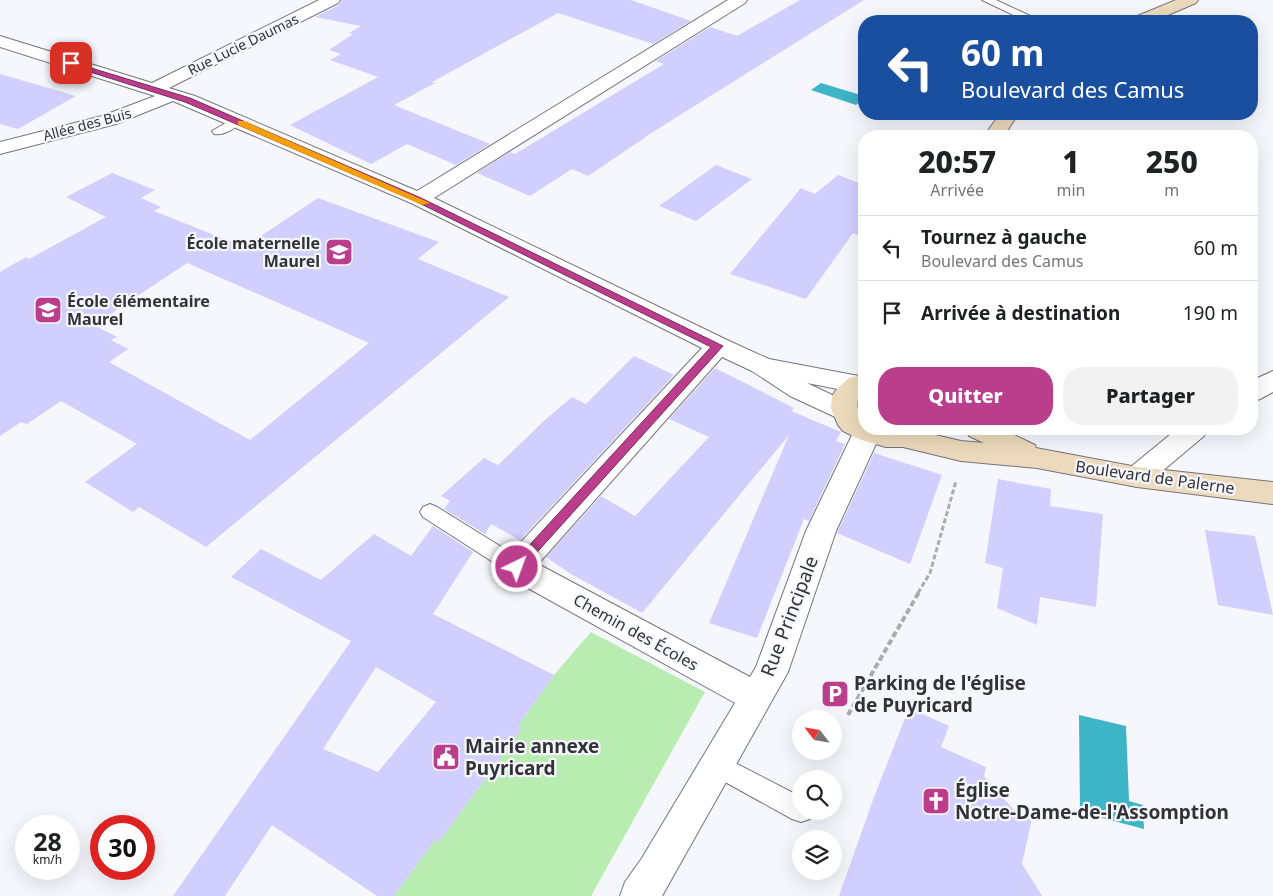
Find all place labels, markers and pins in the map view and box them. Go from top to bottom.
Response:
pin [50,42,92,84]
place label: École maternelle Maurel [186,232,320,272]
school or university icon: École maternelle Maurel [324,237,354,267]
place label: École élémentaire Maurel [67,290,210,330]
school or university icon: École élémentaire Maurel [33,295,63,325]
place label: Parking de l'église de Puyricard [854,670,1026,718]
parking icon: Parking de l'église de Puyricard [820,679,850,709]
place label: Mairie annexe Puyricard [465,733,599,781]
public building icon: Mairie annexe Puyricard [431,742,461,772]
place label: Église Notre-Dame-de-l'Assomption [955,777,1229,825]
church icon: Église Notre-Dame-de-l'Assomption [921,786,951,816]

